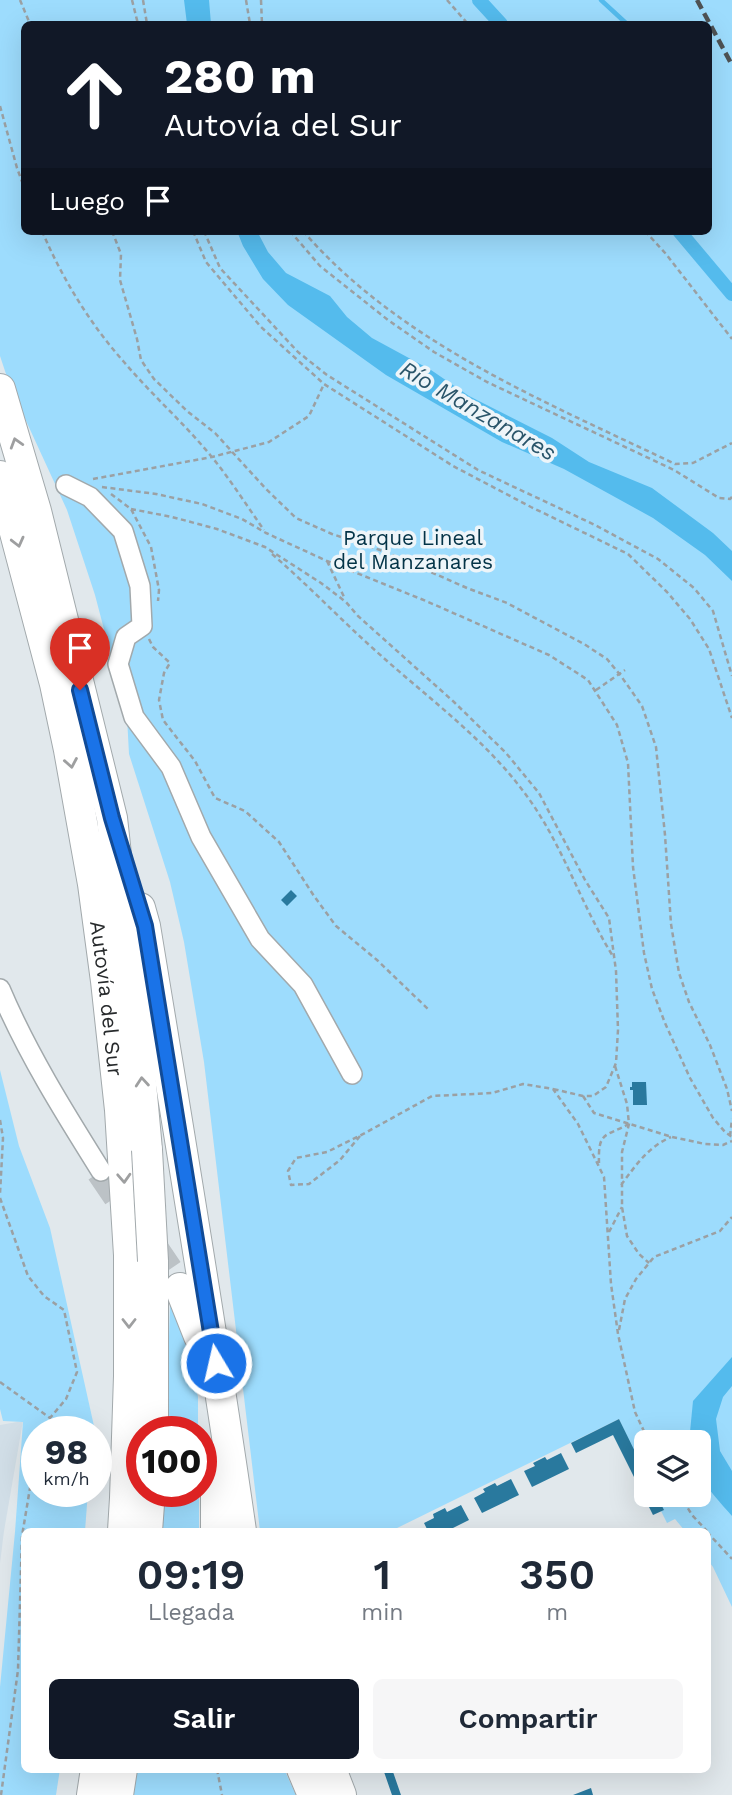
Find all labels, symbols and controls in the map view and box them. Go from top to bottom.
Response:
text: 280 m [164,47,316,105]
icon: ahead [49,49,140,140]
text: Autovía del Sur [164,106,402,144]
icon: arrive [139,182,177,220]
text: Luego [49,186,125,216]
water label: Río Manzanares [395,355,561,467]
one-way arrow [10,437,25,449]
park label: Parque Lineal del Manzanares [333,525,493,574]
one-way arrow [10,536,24,548]
pin [50,618,110,690]
icon: arrive [61,629,99,667]
one-way arrow [63,757,78,769]
street label: Autovía del Sur [86,919,129,1078]
one-way arrow [135,1076,150,1087]
one-way arrow [116,1173,131,1184]
one-way arrow [121,1319,137,1329]
position arrow [179,1326,253,1400]
speed limit sign: 100 [126,1416,217,1507]
map controls [634,1430,711,1507]
button: layers [634,1430,711,1507]
text: 98 [45,1431,88,1473]
text: km/h [43,1468,90,1489]
text: 09:19 [137,1550,245,1599]
text: 1 [374,1550,391,1599]
text: 350 [519,1550,595,1599]
text: Llegada [148,1599,234,1626]
text: min [361,1599,404,1626]
text: m [546,1599,568,1626]
button: Salir [49,1679,359,1759]
button: Compartir [373,1679,683,1759]

